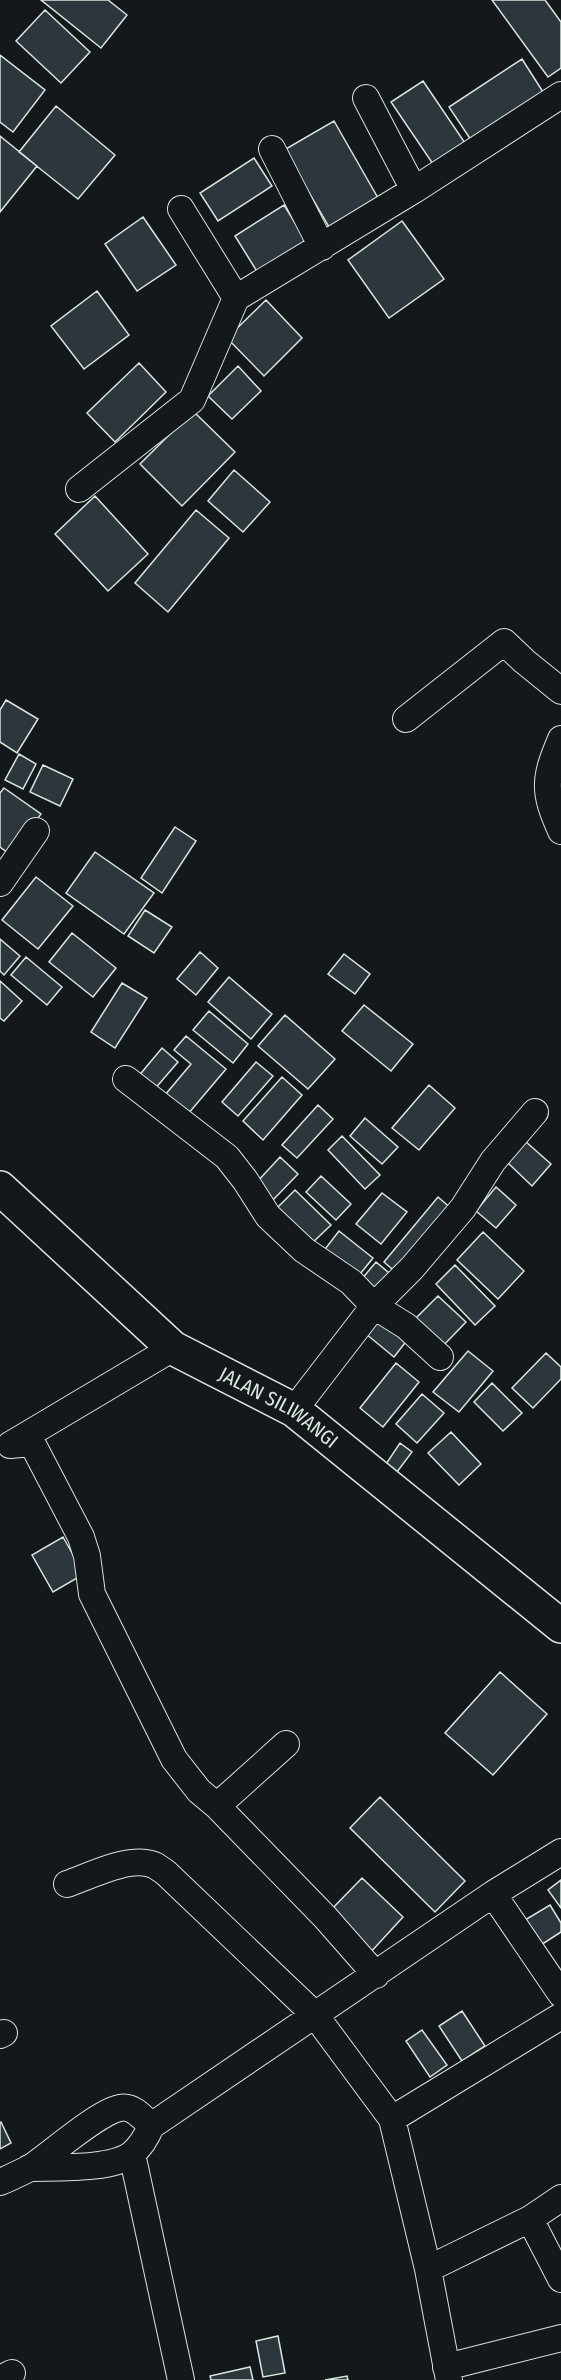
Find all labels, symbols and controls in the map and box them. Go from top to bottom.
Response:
street label: JALAN SILIWANGI [215,1362,343,1453]

